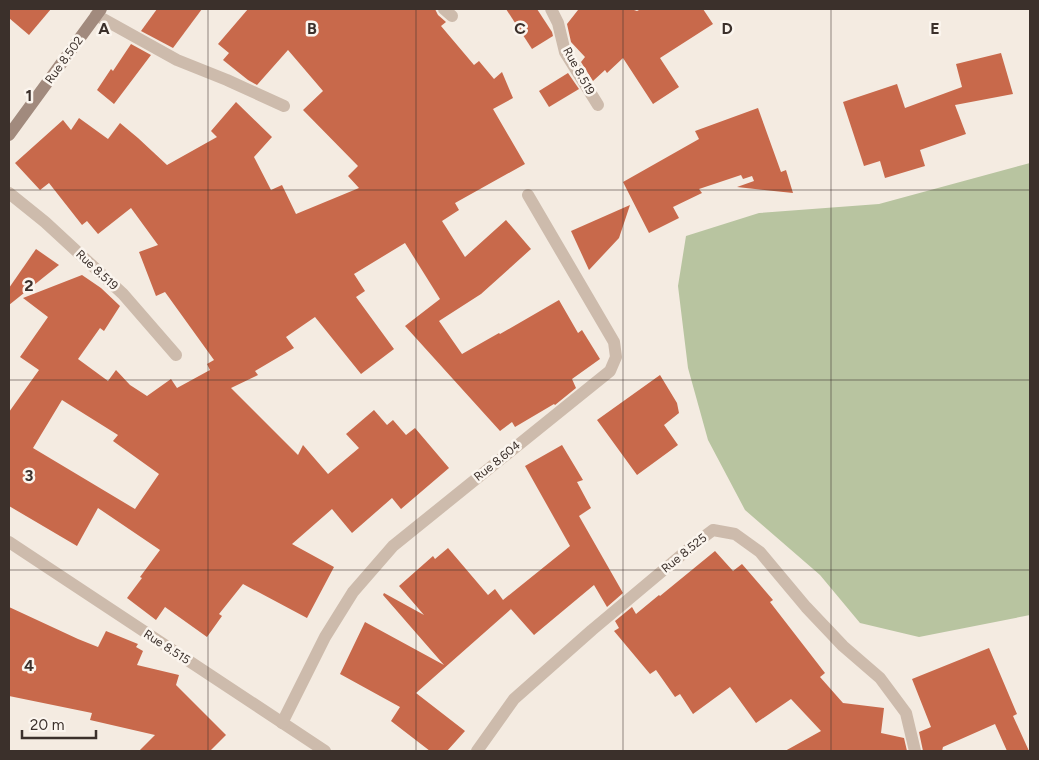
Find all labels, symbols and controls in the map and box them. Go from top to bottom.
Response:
text: A [98,19,110,38]
text: B [307,19,317,38]
text: C [514,19,526,38]
text: D [721,19,733,38]
text: E [930,19,940,38]
street label: Rue 8.502 [42,34,86,86]
street label: Rue 8.519 [560,45,598,97]
text: 1 [26,86,32,105]
street label: Rue 8.519 [73,247,121,293]
text: 2 [24,276,34,295]
street label: Rue 8.604 [471,438,523,484]
text: 3 [25,466,34,485]
street label: Rue 8.525 [659,530,709,575]
street label: Rue 8.515 [141,627,193,667]
text: 4 [24,656,34,675]
scale bar [22,708,96,740]
text: 20 m [30,716,64,734]

